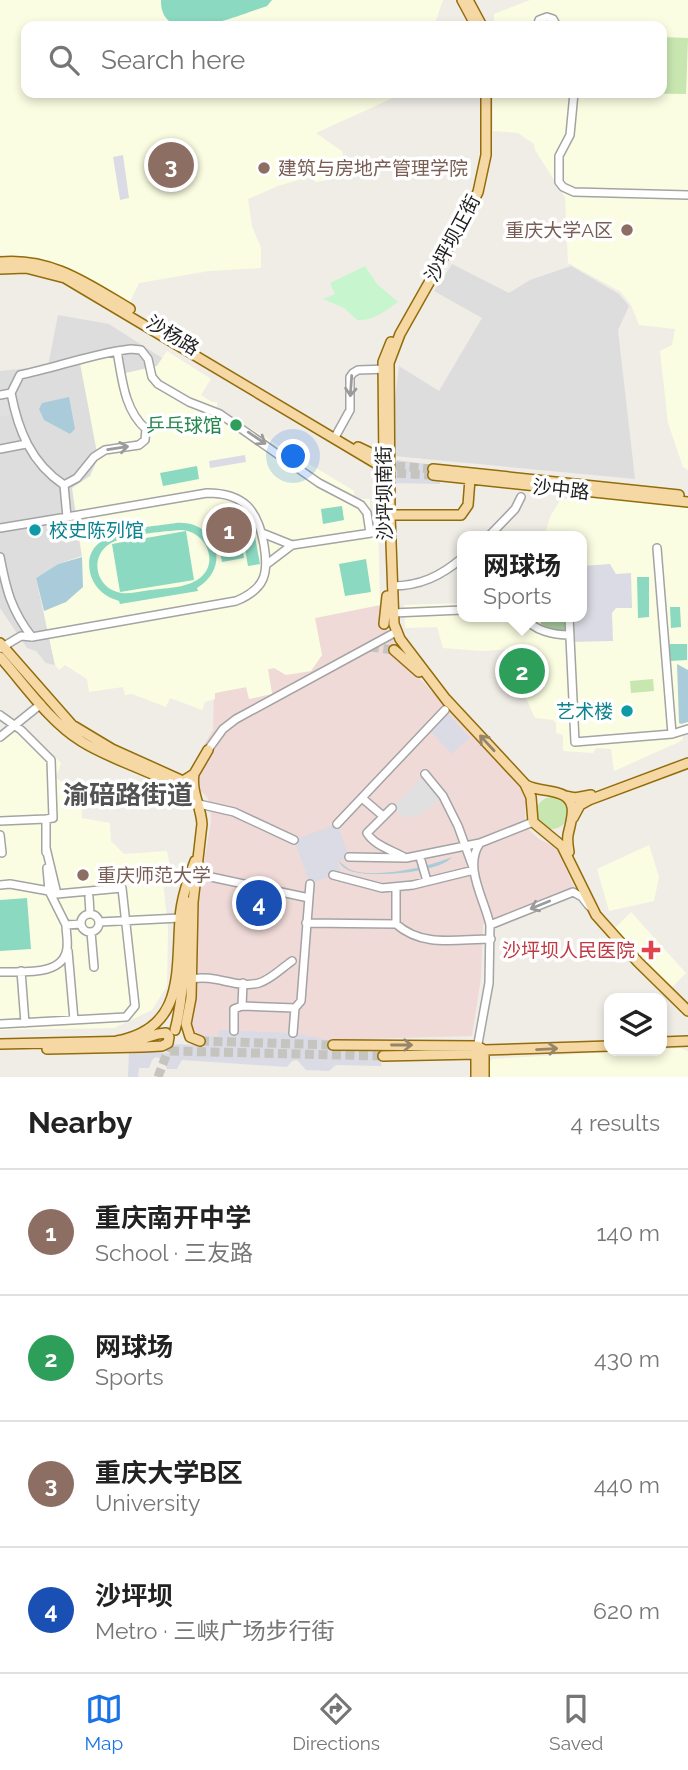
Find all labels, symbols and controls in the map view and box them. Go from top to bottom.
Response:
search box [21,21,667,98]
icon: search [45,41,83,79]
text: Search here [101,45,245,75]
pin: 3 [148,139,194,191]
place label: 建筑与房地产管理学院 [278,157,468,179]
marker: 建筑与房地产管理学院 [256,160,272,176]
street label: 沙坪坝正街 [420,191,484,285]
place label: 重庆大学A区 [505,219,613,241]
marker: 重庆大学A区 [619,222,635,238]
street label: 沙杨路 [143,311,203,359]
one-way arrow [344,374,357,397]
place label: 乒乓球馆 [146,414,222,436]
marker: 乒乓球馆 [228,417,244,433]
one-way arrow [246,431,266,445]
your location [276,439,310,473]
one-way arrow [106,441,129,454]
street label: 沙坪坝南街 [372,445,396,541]
street label: 沙中路 [531,475,591,503]
pin: 1 [206,504,252,556]
place label: 校史陈列馆 [49,519,144,541]
marker: 校史陈列馆 [27,522,43,538]
popup [457,531,587,622]
text: 网球场 [483,551,561,581]
text: Sports [483,582,552,609]
pin: 2 [499,645,545,697]
place label: 艺术楼 [556,700,613,722]
marker: 艺术楼 [619,703,635,719]
one-way arrow [478,735,495,752]
district label: 渝碚路街道 [63,780,193,810]
place label: 重庆师范大学 [97,864,211,886]
marker: 重庆师范大学 [75,867,91,883]
pin: 4 [236,877,282,929]
one-way arrow [530,899,551,912]
place label: 沙坪坝人民医院 [502,939,635,961]
marker: 沙坪坝人民医院 [641,940,661,960]
map controls [604,993,667,1056]
button: layers [604,993,667,1056]
one-way arrow [390,1038,413,1052]
one-way arrow [535,1043,558,1056]
text: Nearby [28,1105,132,1140]
text: 4 results [571,1109,660,1136]
text: 重庆南开中学 [95,1203,251,1233]
text: 1 [45,1219,57,1246]
text: 140 m [597,1219,660,1246]
text: School · 三友路 [95,1239,253,1266]
text: 网球场 [95,1332,173,1362]
text: 2 [45,1345,57,1372]
text: 430 m [594,1345,660,1372]
text: Sports [95,1363,164,1390]
text: 重庆大学B区 [95,1458,243,1488]
text: 3 [45,1471,57,1498]
text: 440 m [594,1471,660,1498]
text: University [95,1489,200,1516]
text: 沙坪坝 [95,1581,173,1611]
text: 4 [44,1597,58,1624]
text: 620 m [593,1597,660,1624]
text: Metro · 三峡广场步行街 [95,1617,335,1644]
tab: Map [85,1690,123,1754]
tab: Directions [292,1690,380,1754]
tab: Saved [549,1690,603,1754]

